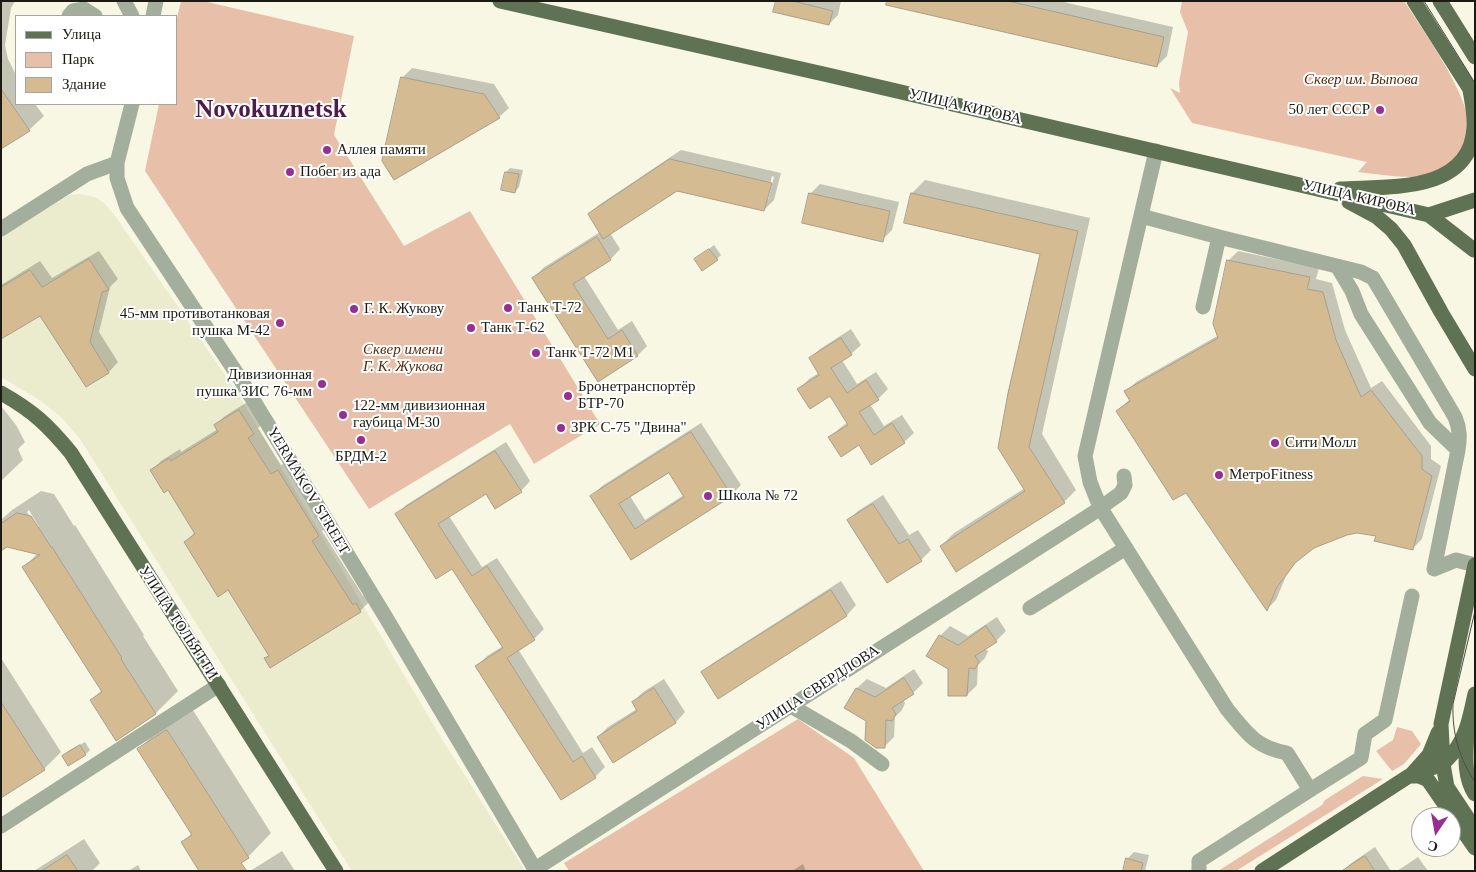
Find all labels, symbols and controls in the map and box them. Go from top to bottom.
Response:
legend [15,15,178,105]
text: Улица [62,26,101,42]
text: Парк [62,51,94,67]
park label: Сквер им. Выпова [1304,71,1418,89]
text: Здание [62,76,106,92]
street label: УЛИЦА КИРОВА [907,85,1023,129]
district label: Novokuznetsk [195,96,347,126]
place label: 50 лет СССР [1288,101,1370,119]
marker: 50 лет СССР [1374,104,1386,116]
place label: Аллея памяти [337,141,426,159]
marker: Аллея памяти [321,144,333,156]
place label: Побег из ада [300,163,381,181]
marker: Побег из ада [284,166,296,178]
street label: УЛИЦА КИРОВА [1301,176,1417,220]
place label: Танк Т-72 [518,299,582,317]
place label: Г. К. Жукову [364,300,444,318]
marker: Танк Т-72 [502,302,514,314]
marker: Г. К. Жукову [348,303,360,315]
place label: 45-мм противотанковая пушка М-42 [120,305,270,340]
marker: 45-мм противотанковая пушка М-42 [274,317,286,329]
place label: Танк Т-62 [481,319,545,337]
marker: Танк Т-62 [465,322,477,334]
park label: Сквер имени Г. К. Жукова [363,341,443,376]
place label: Танк Т-72 М1 [546,344,634,362]
marker: Танк Т-72 М1 [530,347,542,359]
place label: Дивизионная пушка ЗИС 76-мм [196,366,312,401]
marker: Дивизионная пушка ЗИС 76-мм [316,378,328,390]
place label: Бронетранспортёр БТР-70 [578,378,695,413]
marker: Бронетранспортёр БТР-70 [562,390,574,402]
place label: 122-мм дивизионная гаубица М-30 [353,397,485,432]
marker: 122-мм дивизионная гаубица М-30 [337,409,349,421]
place label: ЗРК С-75 "Двина" [571,419,687,437]
marker: ЗРК С-75 "Двина" [555,422,567,434]
street label: YERMAKOV STREET [263,424,353,558]
marker: БРДМ-2 [355,434,367,446]
place label: Сити Молл [1285,434,1357,452]
marker: Сити Молл [1269,437,1281,449]
place label: БРДМ-2 [335,448,387,466]
place label: МетроFitness [1229,466,1313,484]
marker: МетроFitness [1213,469,1225,481]
place label: Школа № 72 [718,487,798,505]
marker: Школа № 72 [702,490,714,502]
street label: УЛИЦА ТОЛЬЯТТИ [135,563,221,683]
street label: УЛИЦА СВЕРДЛОВА [753,642,883,734]
north arrow [1411,807,1461,857]
text: С [1426,838,1439,855]

